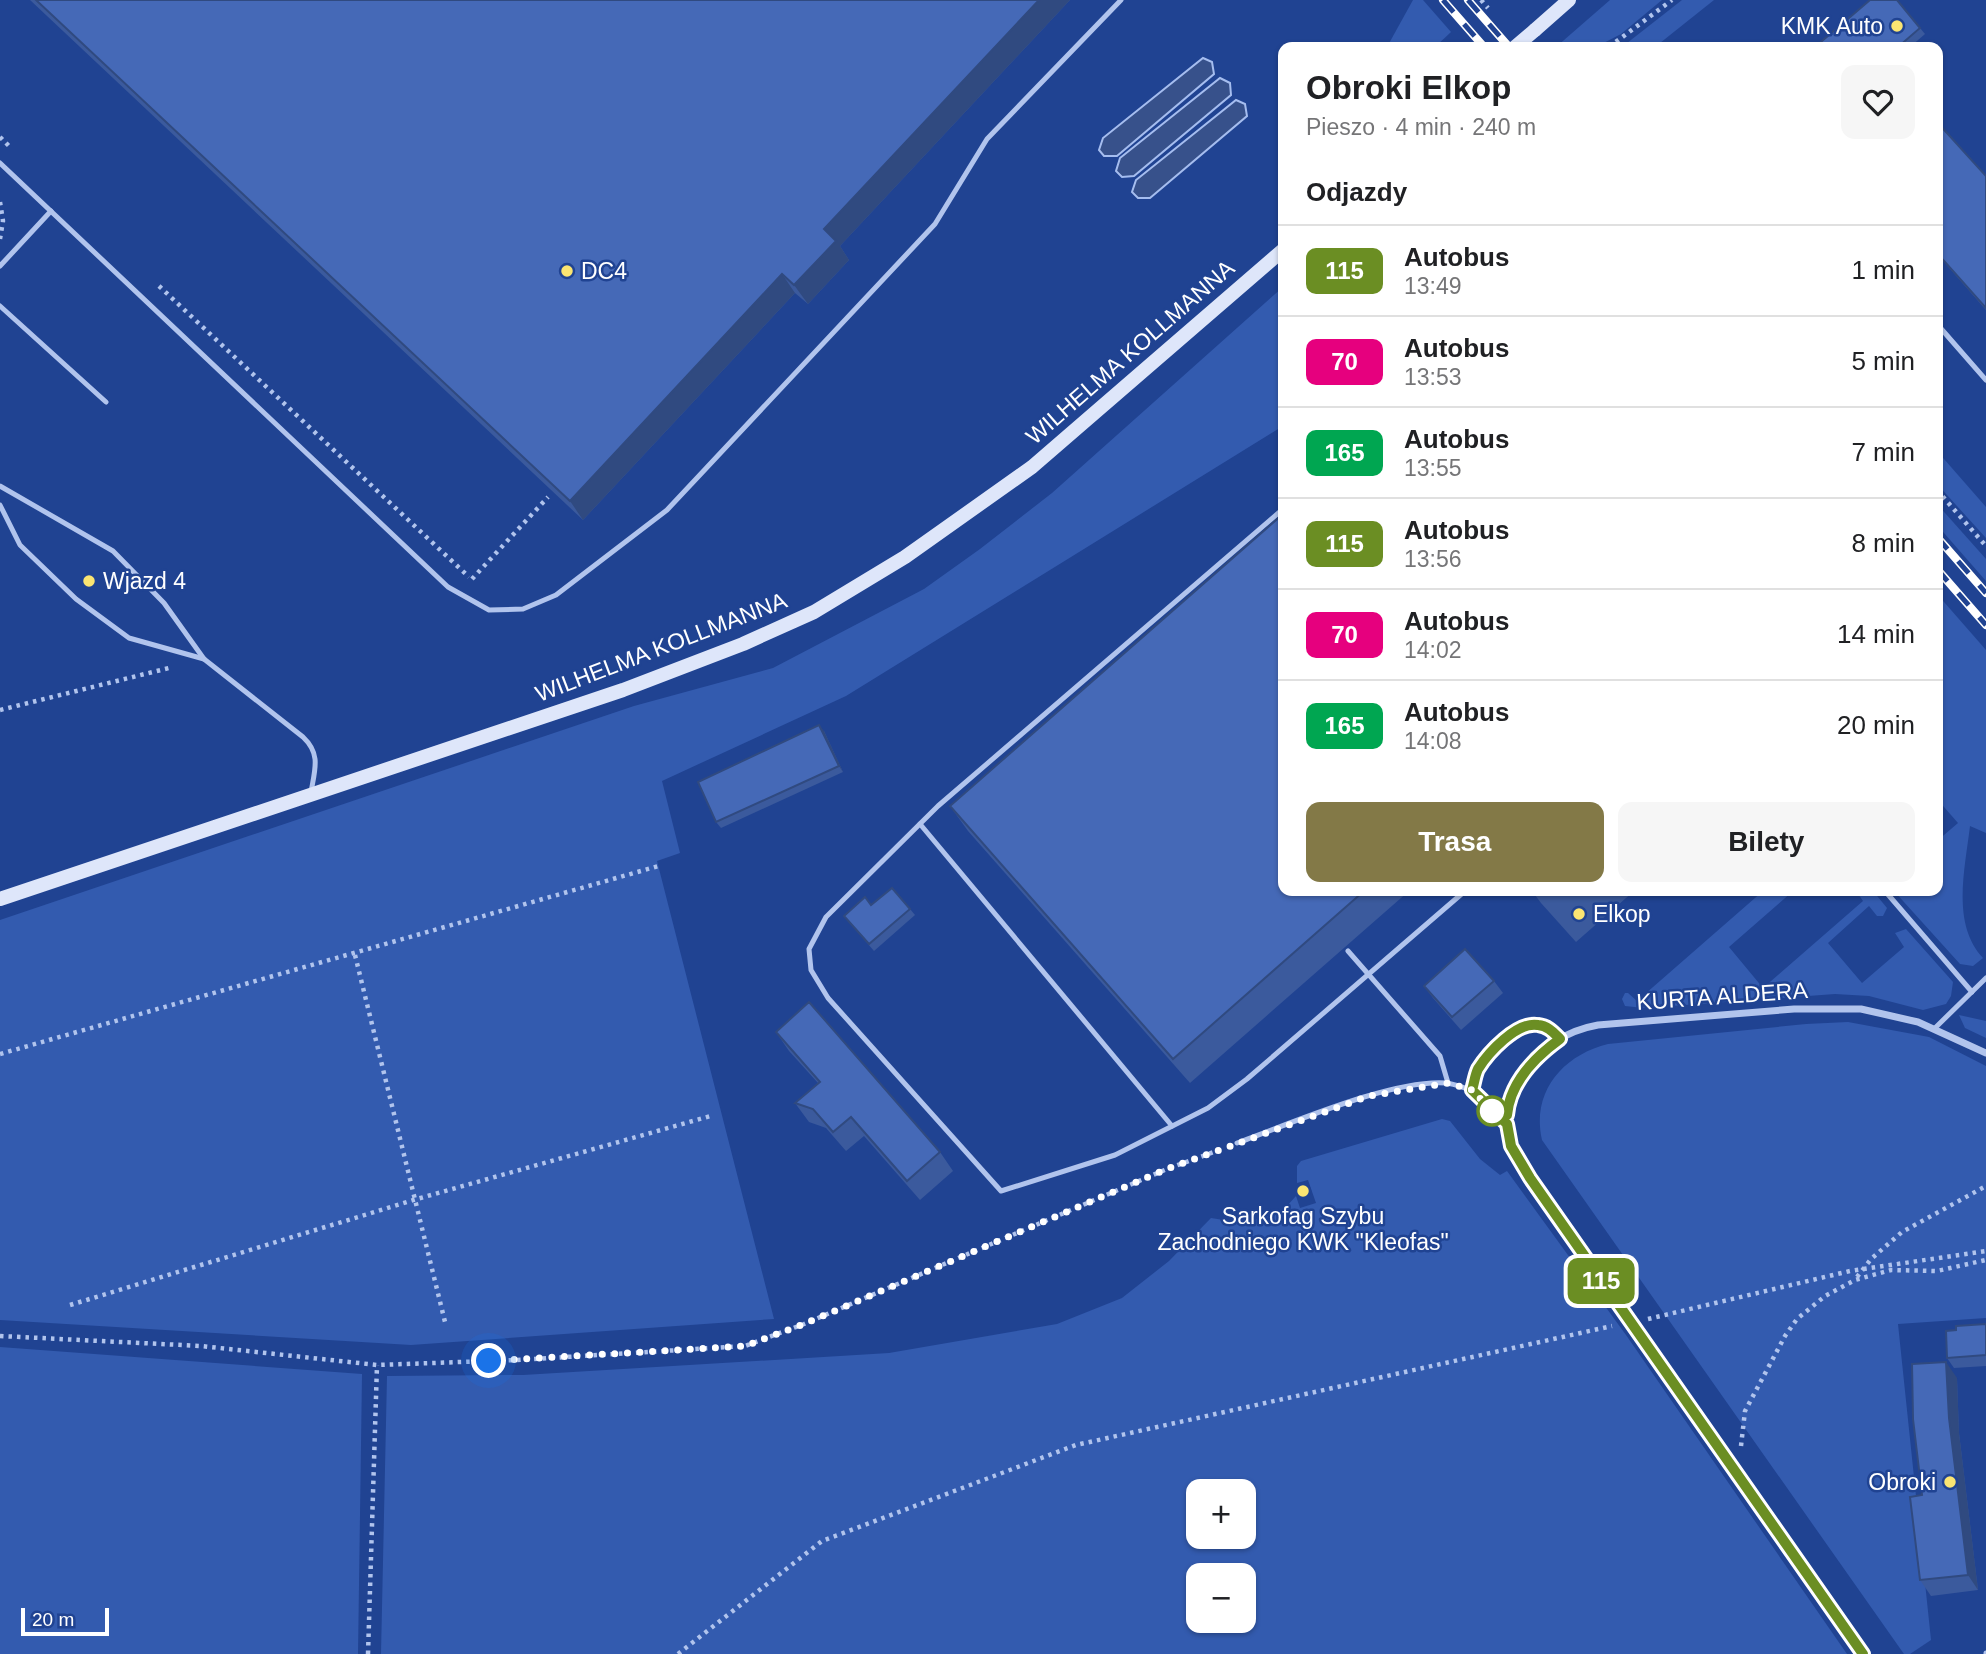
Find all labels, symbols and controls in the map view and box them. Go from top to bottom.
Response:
place label: KMK Auto [1781,13,1883,39]
marker: KMK Auto [1889,18,1905,34]
button: heart [1841,65,1915,139]
text: Obroki Elkop [1306,69,1511,106]
text: Pieszo · 4 min · 240 m [1306,114,1536,140]
text: Odjazdy [1306,177,1407,207]
text: Autobus [1404,242,1509,272]
street label: WILHELMA KOLLMANNA [1021,254,1240,449]
text: 1 min [1851,255,1915,285]
text: 115 [1325,257,1364,284]
place label: DC4 [581,258,627,284]
marker: DC4 [559,263,575,279]
text: 13:49 [1404,273,1462,299]
text: Autobus [1404,333,1509,363]
text: 5 min [1851,346,1915,376]
text: 70 [1331,348,1358,375]
text: 13:53 [1404,364,1462,390]
text: Autobus [1404,424,1509,454]
text: 7 min [1851,437,1915,467]
text: 165 [1324,439,1365,466]
text: 13:55 [1404,455,1462,481]
text: Autobus [1404,515,1509,545]
text: 8 min [1851,528,1915,558]
text: 115 [1325,530,1364,557]
text: 13:56 [1404,546,1462,572]
place label: Wjazd 4 [103,568,186,594]
marker: Wjazd 4 [81,573,97,589]
street label: WILHELMA KOLLMANNA [532,587,791,707]
text: Autobus [1404,606,1509,636]
text: 14 min [1837,619,1915,649]
text: 70 [1331,621,1358,648]
text: 14:02 [1404,637,1462,663]
text: Autobus [1404,697,1509,727]
text: 20 min [1837,710,1915,740]
text: 165 [1324,712,1365,739]
text: 14:08 [1404,728,1462,754]
button: Trasa [1306,802,1604,882]
button: Bilety [1618,802,1915,882]
place label: Elkop [1593,901,1651,927]
marker: Elkop [1571,906,1587,922]
street label: KURTA ALDERA [1635,977,1809,1015]
unlabelled marker [1477,1096,1507,1126]
marker: Sarkofag Szybu Zachodniego KWK "Kleofas" [1295,1183,1311,1199]
place label: Sarkofag Szybu Zachodniego KWK "Kleofas" [1157,1203,1449,1255]
line badge: 115 [1561,1258,1641,1304]
text: 115 [1582,1267,1620,1294]
your location [471,1343,506,1378]
place label: Obroki [1868,1469,1936,1495]
marker: Obroki [1942,1474,1958,1490]
map controls [1186,1479,1256,1633]
button: + [1186,1479,1256,1549]
button: − [1186,1563,1256,1633]
scale bar [21,1605,108,1637]
text: 20 m [32,1609,74,1630]

